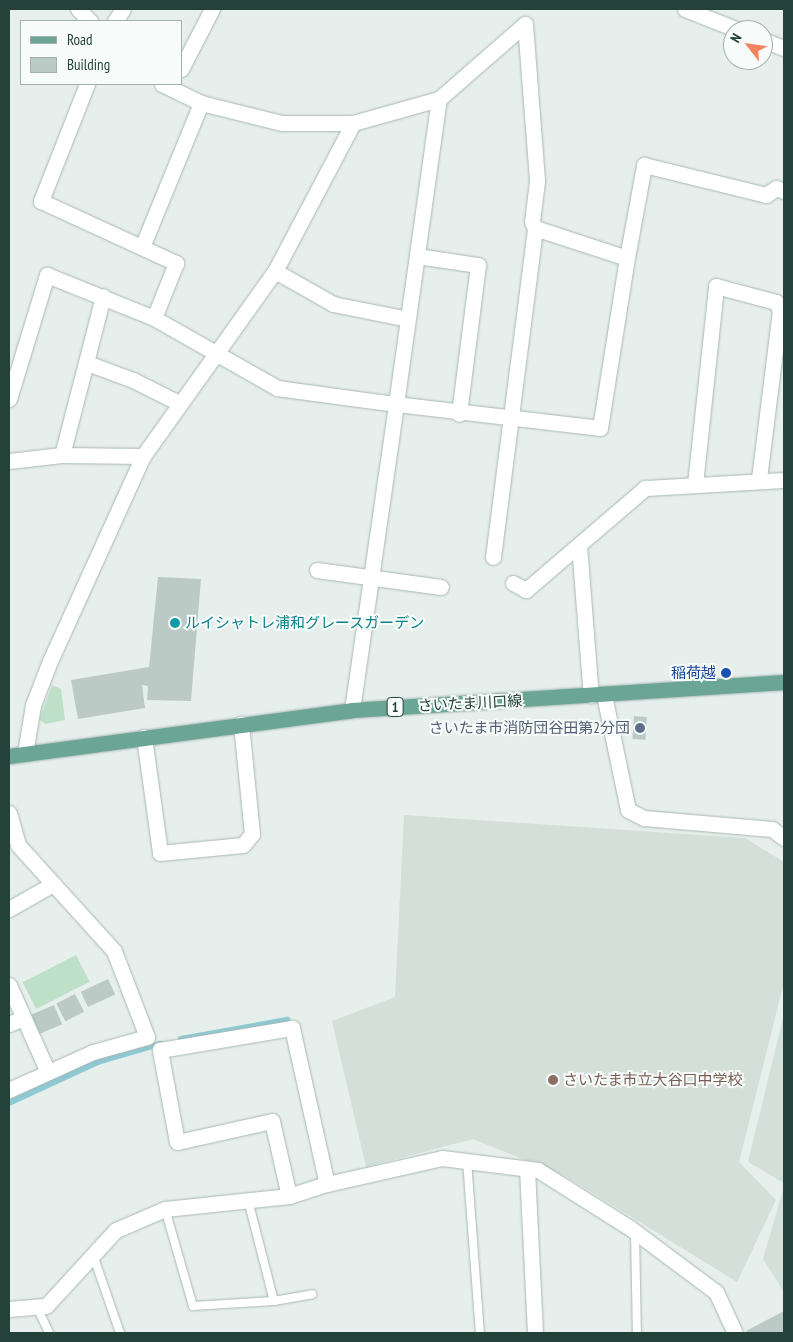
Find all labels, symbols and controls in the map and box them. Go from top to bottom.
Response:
legend [20,20,182,85]
north arrow [723,20,773,70]
text: Road [67,30,93,49]
text: N [726,30,746,46]
text: Building [67,55,110,74]
place label: ルイシャトレ浦和グレースガーデン [185,614,425,632]
marker: ルイシャトレ浦和グレースガーデン [169,617,181,629]
place label: 稲荷越 [671,664,716,682]
marker: 稲荷越 [720,667,732,679]
street label: さいたま川口線 [417,691,523,715]
road number: 1 [386,696,404,719]
place label: さいたま市消防団谷田第2分団 [428,719,630,737]
marker: さいたま市消防団谷田第2分団 [634,722,646,734]
place label: さいたま市立大谷口中学校 [563,1071,743,1089]
marker: さいたま市立大谷口中学校 [547,1074,559,1086]

